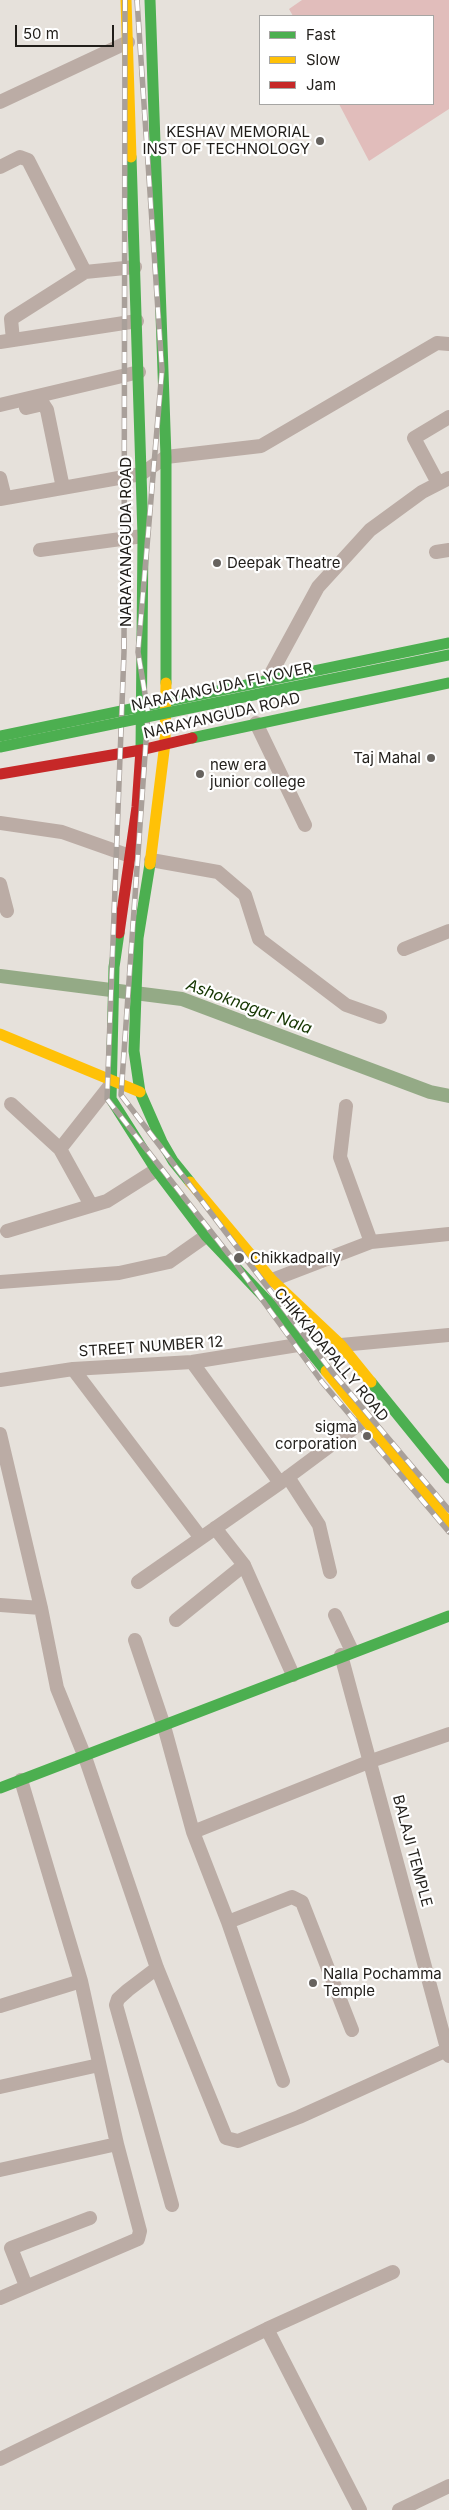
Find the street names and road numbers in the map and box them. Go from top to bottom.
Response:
street label: NARAYANAGUDA ROAD [117,457,135,627]
street label: NARAYANGUDA FLYOVER [130,659,314,715]
street label: NARAYANGUDA ROAD [142,689,302,743]
street label: CHIKKADAPALLY ROAD [270,1285,392,1425]
street label: STREET NUMBER 12 [78,1333,224,1361]
street label: BALAJI TEMPLE [388,1793,436,1909]

